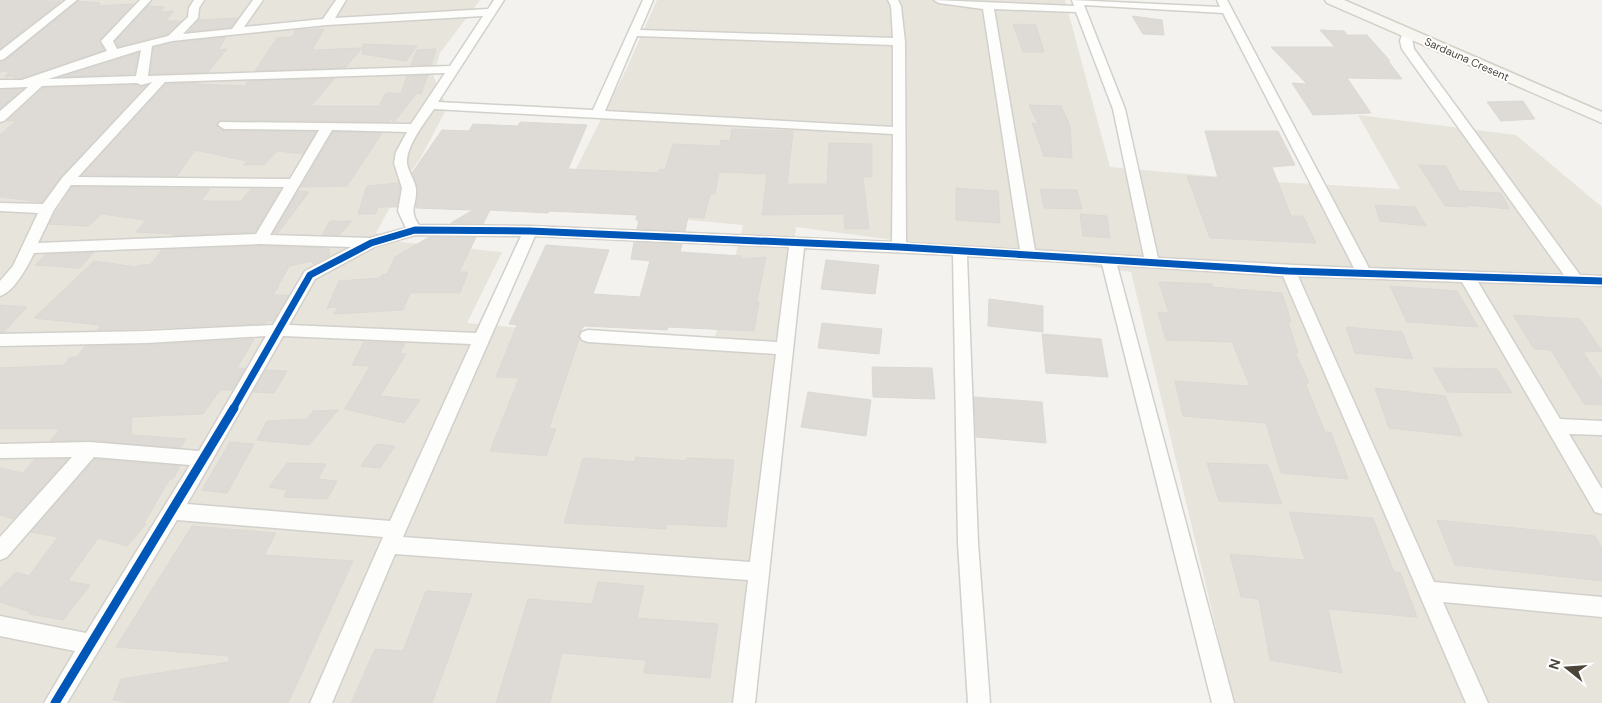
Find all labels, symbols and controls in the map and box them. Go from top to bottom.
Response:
street label: Sardauna Cresent [1423,34,1511,84]
north arrow [1542,643,1592,693]
text: N [1544,657,1565,672]

